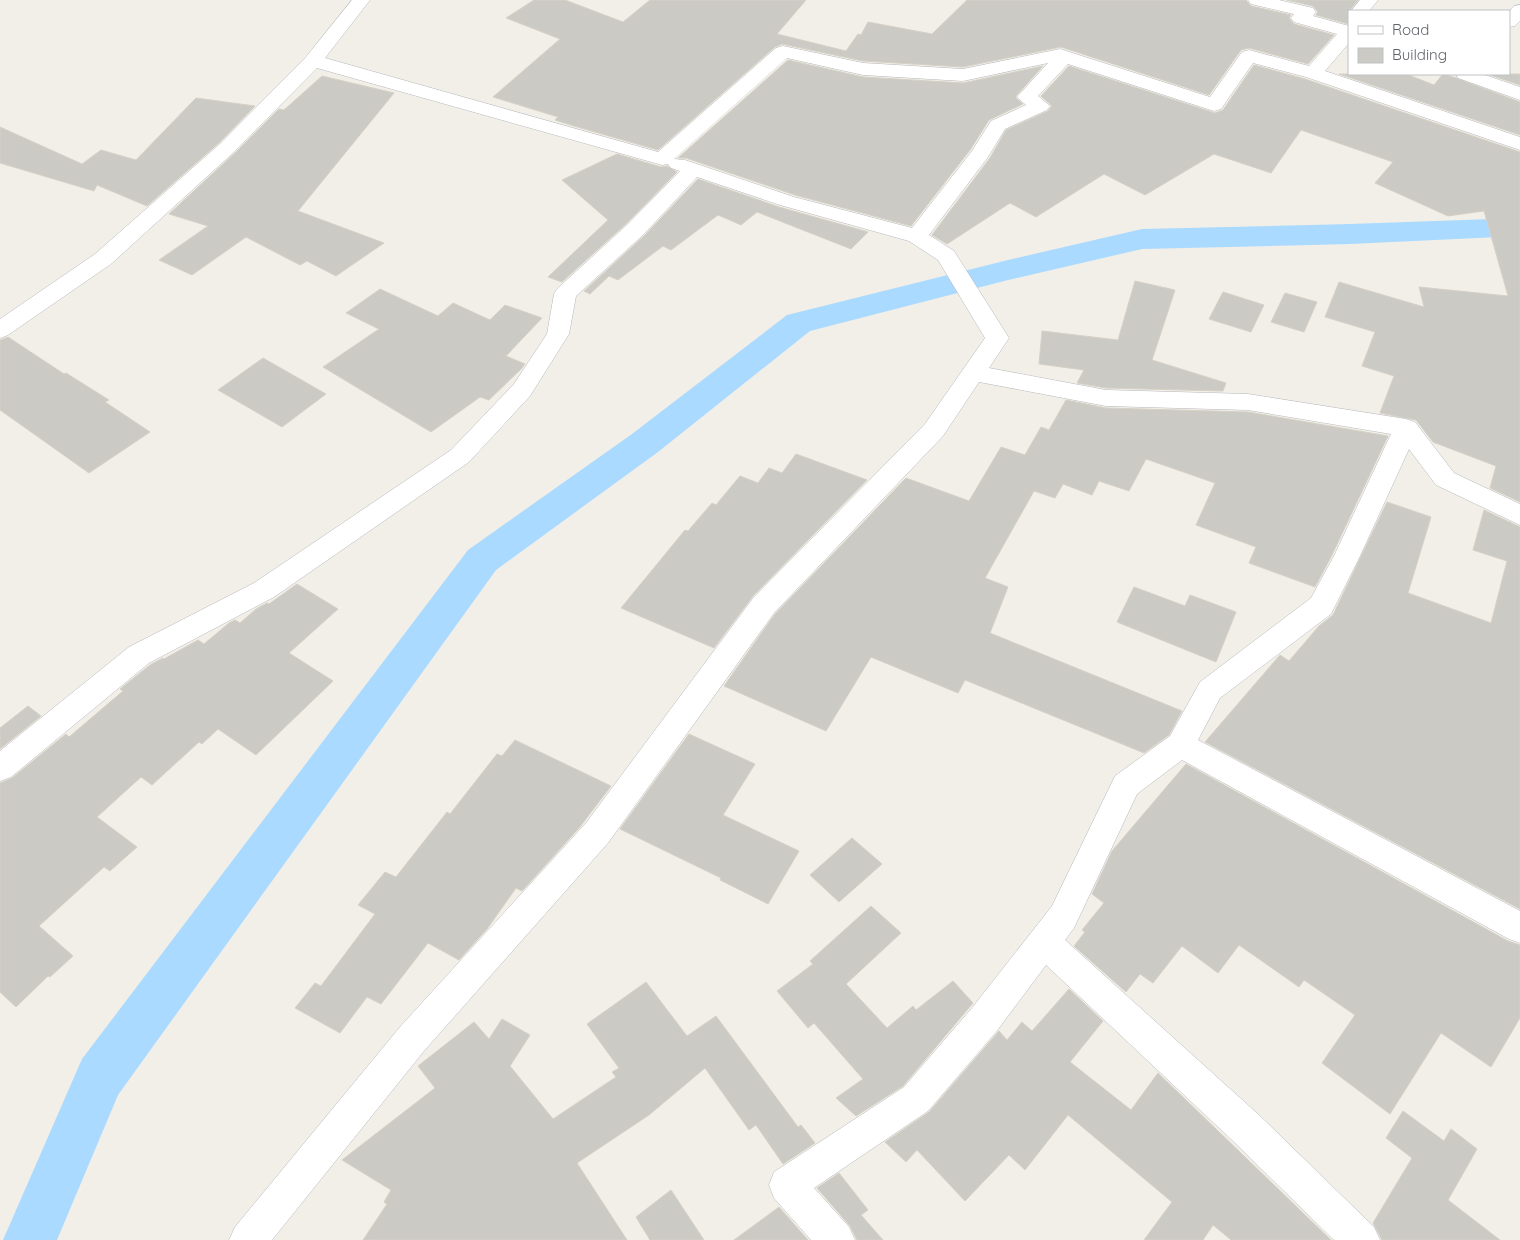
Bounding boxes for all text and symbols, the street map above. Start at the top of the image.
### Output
legend [1348,10,1510,75]
text: Road [1392,20,1429,39]
text: Building [1392,45,1447,64]

